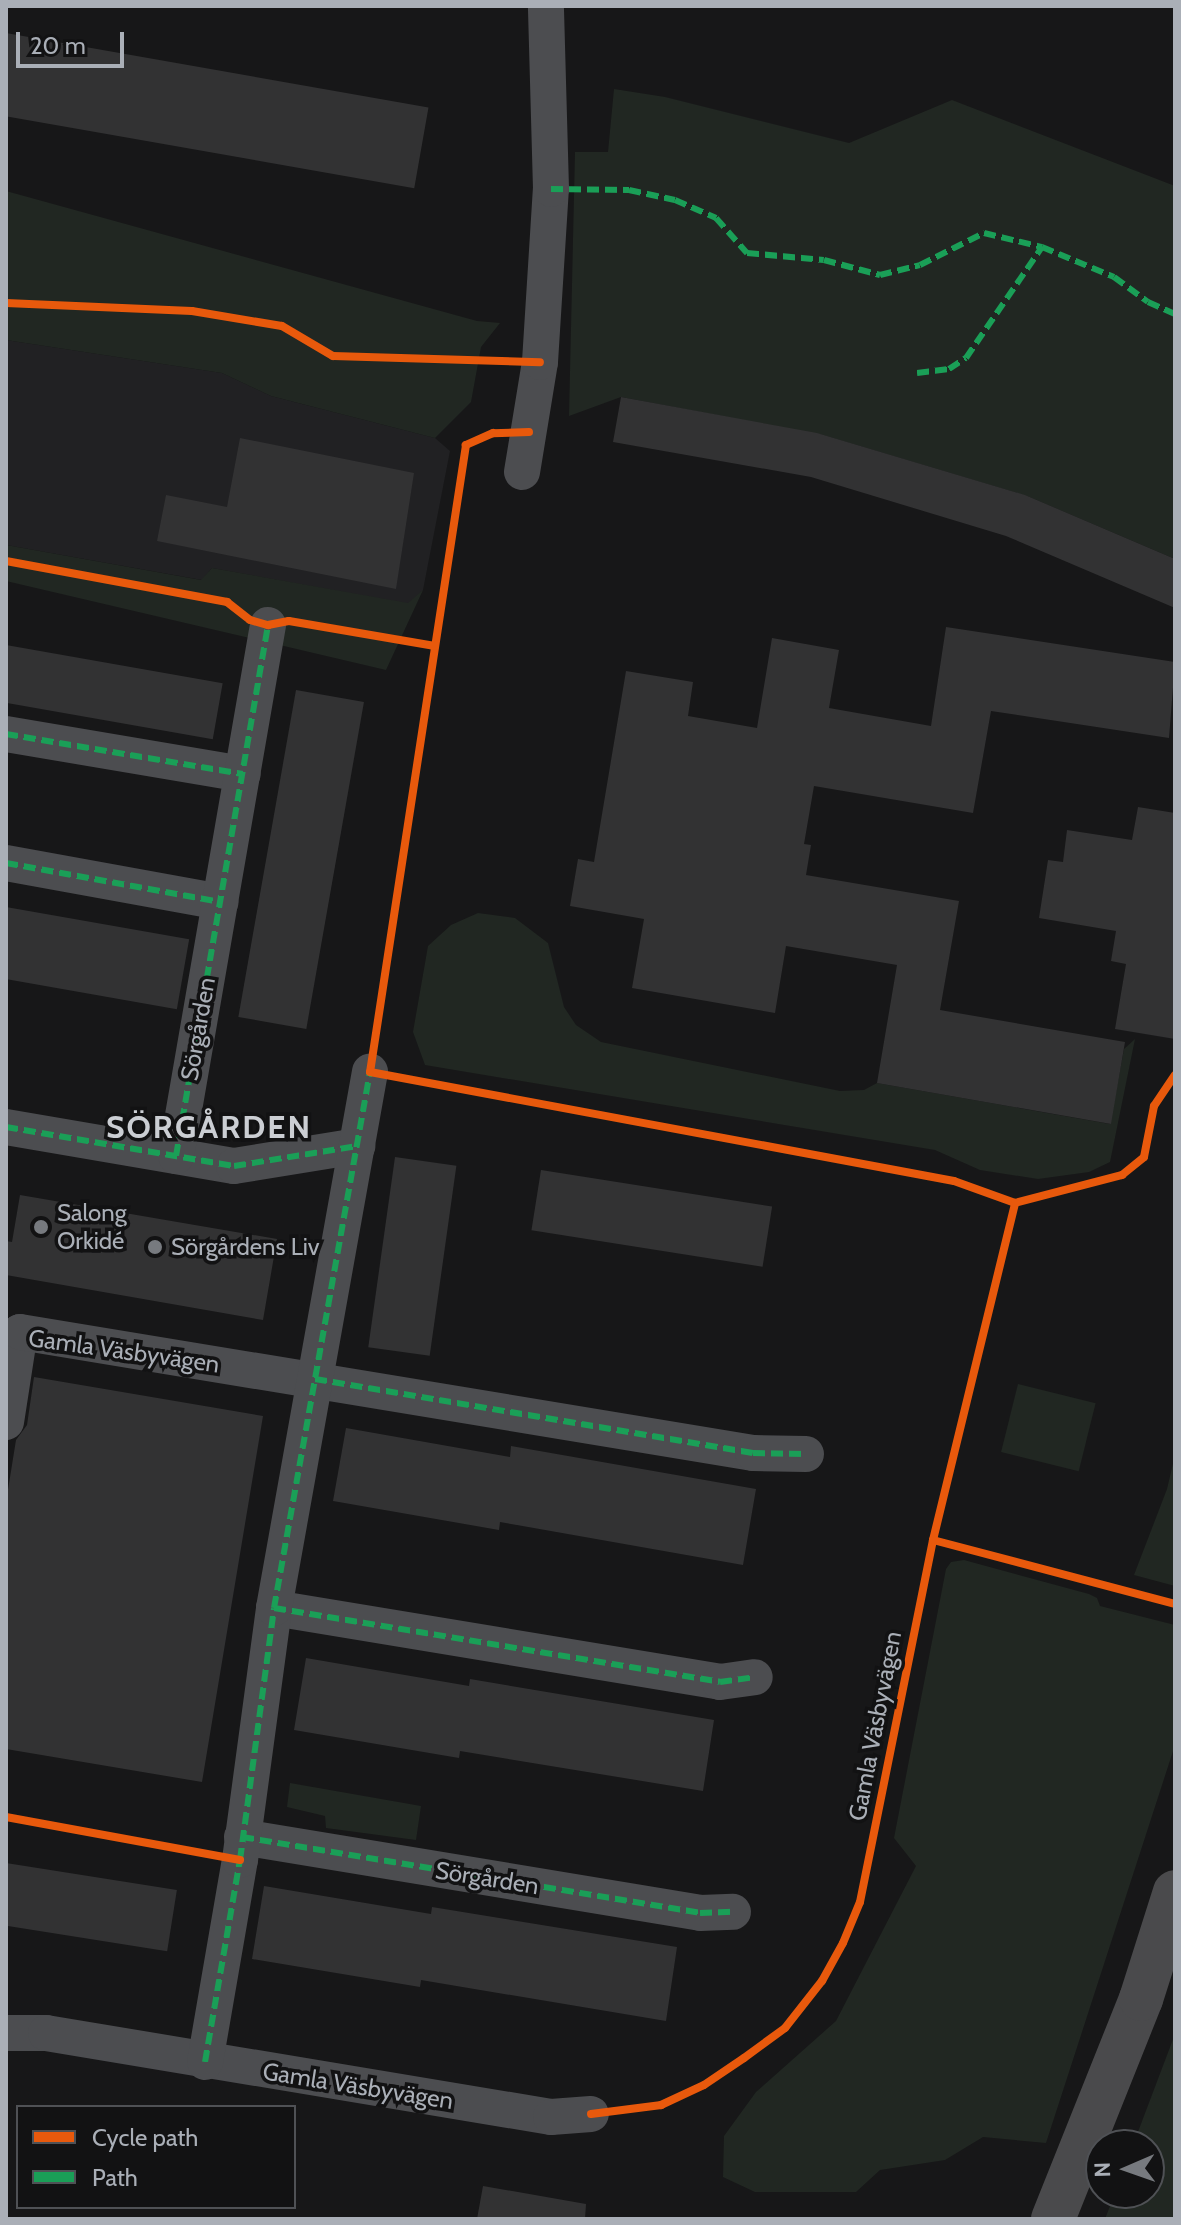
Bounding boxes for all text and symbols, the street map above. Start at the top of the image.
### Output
scale bar [20,16,128,66]
text: 20 m [30,31,86,60]
street label: Sörgården [175,975,221,1083]
district label: SÖRGÅRDEN [106,1108,312,1146]
place label: Salong Orkidé [57,1199,127,1255]
marker: Salong Orkidé [32,1218,50,1236]
place label: Sörgårdens Liv [171,1233,320,1261]
marker: Sörgårdens Liv [146,1238,164,1256]
street label: Gamla Väsbyvägen [27,1323,221,1379]
street label: Gamla Väsbyvägen [843,1629,907,1823]
street label: Sörgården [433,1856,541,1900]
street label: Gamla Väsbyvägen [261,2057,455,2115]
legend [16,2105,296,2209]
text: Cycle path [92,2123,198,2152]
north arrow [1085,2129,1165,2209]
text: N [1089,2162,1116,2178]
text: Path [92,2163,138,2192]

